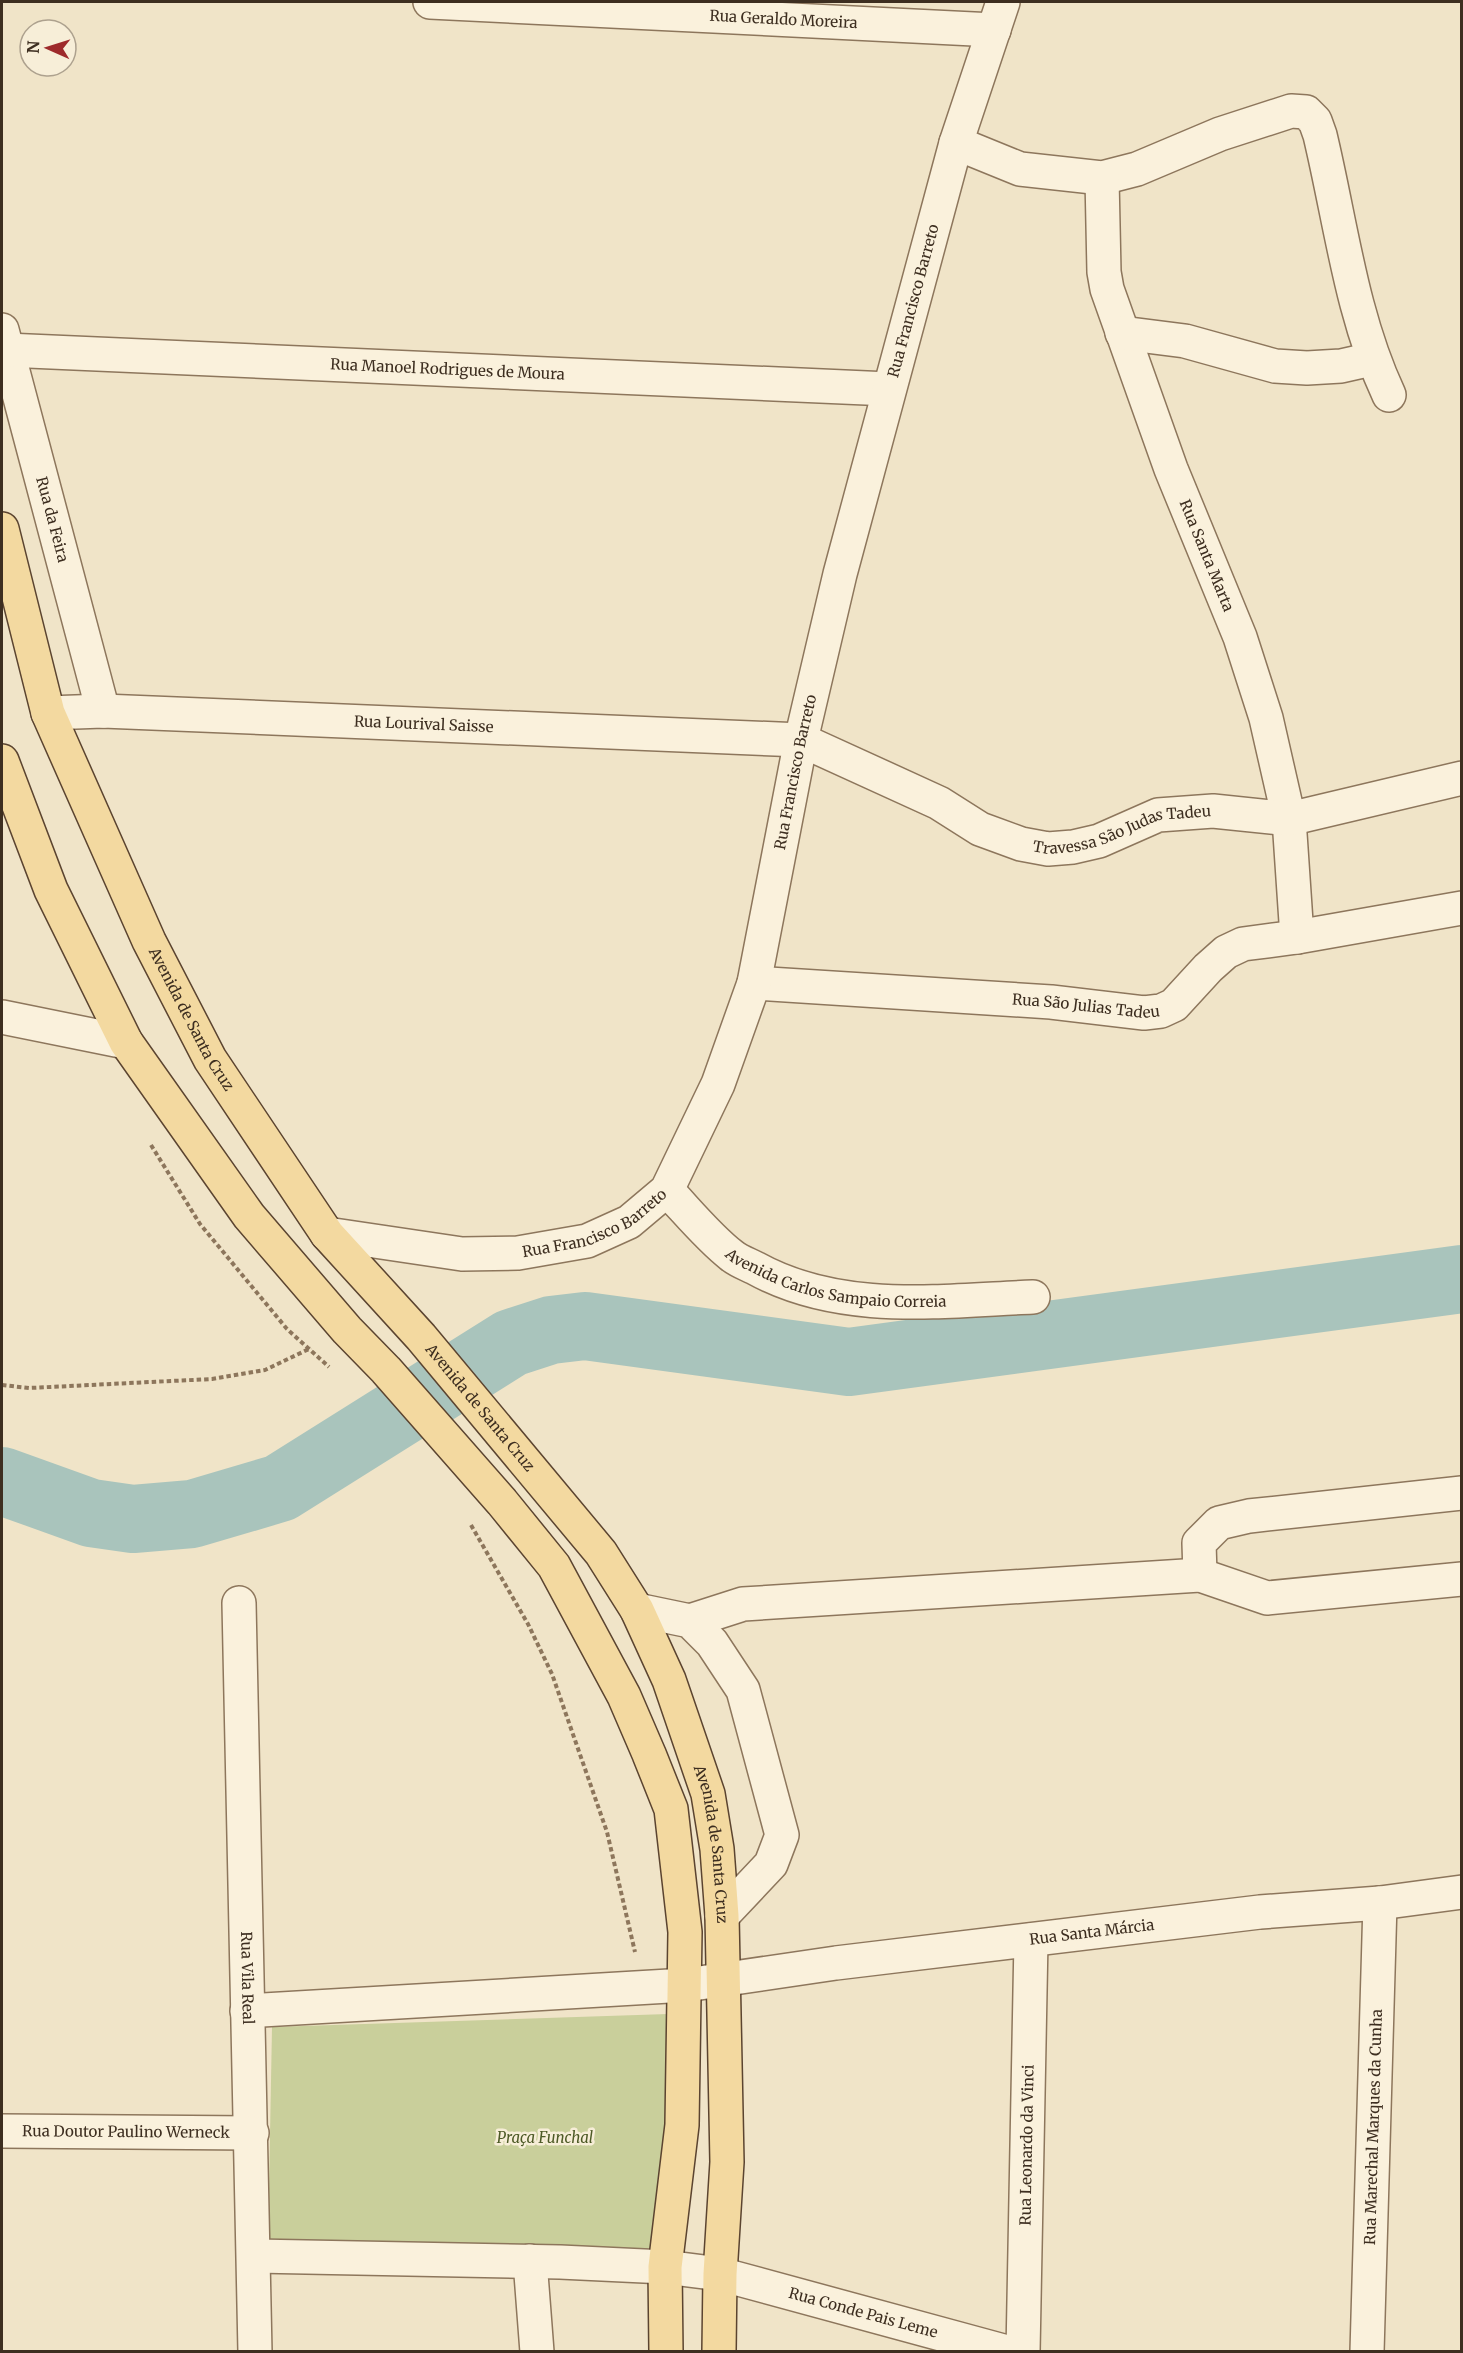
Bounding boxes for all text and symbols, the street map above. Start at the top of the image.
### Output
street label: Rua Geraldo Moreira [709,6,858,32]
north arrow [18,18,78,78]
text: N [23,40,43,54]
street label: Rua Francisco Barreto [883,222,943,380]
street label: Rua Manoel Rodrigues de Moura [330,354,565,384]
street label: Rua da Feira [32,474,73,564]
street label: Rua Santa Marta [1176,497,1239,614]
street label: Rua Francisco Barreto [770,692,820,851]
street label: Rua Lourival Saisse [353,711,494,736]
street label: Travessa São Judas Tadeu [1031,801,1212,858]
street label: Avenida de Santa Cruz [145,943,239,1094]
street label: Rua São Julias Tadeu [1012,990,1161,1022]
street label: Rua Francisco Barreto [521,1184,670,1261]
street label: Avenida Carlos Sampaio Correia [721,1244,947,1311]
street label: Avenida de Santa Cruz [421,1339,539,1475]
street label: Avenida de Santa Cruz [689,1761,732,1924]
street label: Rua Santa Márcia [1028,1915,1155,1949]
street label: Rua Vila Real [237,1931,258,2025]
street label: Rua Marechal Marques da Cunha [1360,2009,1386,2245]
street label: Rua Leonardo da Vinci [1015,2064,1038,2226]
street label: Rua Doutor Paulino Werneck [22,2121,230,2142]
park label: Praça Funchal [497,2128,593,2147]
street label: Rua Conde Pais Leme [787,2283,940,2342]

